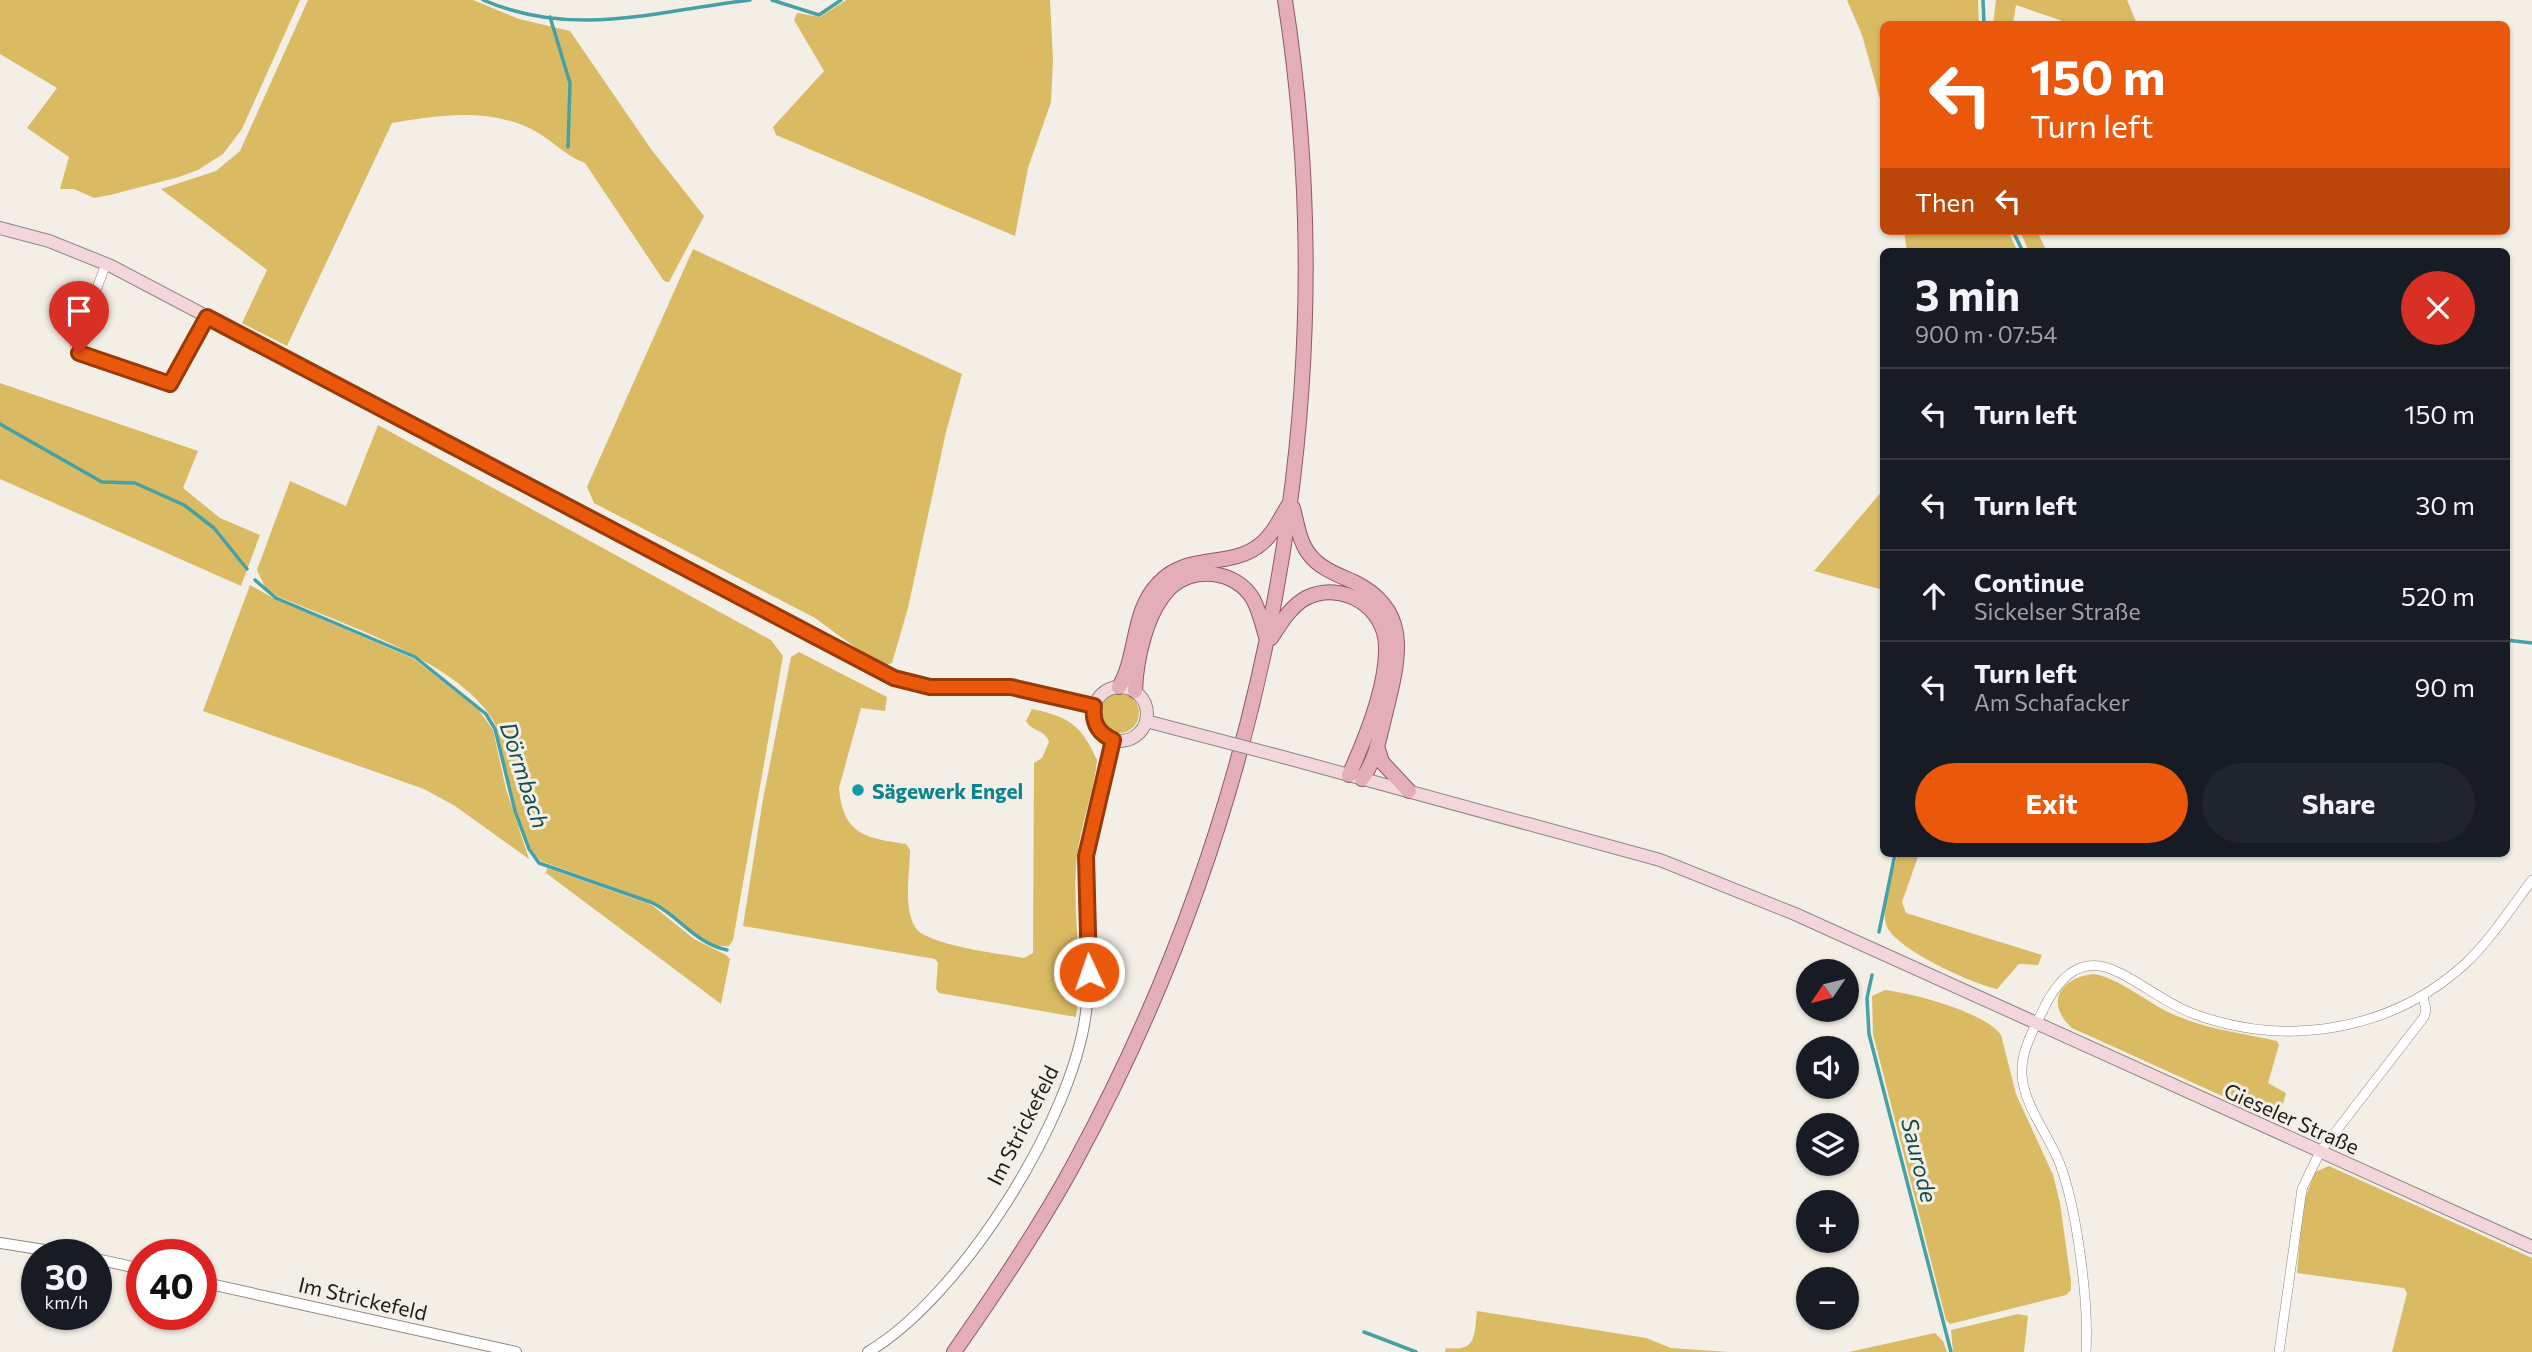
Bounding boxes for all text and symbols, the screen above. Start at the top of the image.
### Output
text: 150 m [2030,45,2165,105]
icon: left [1915,49,2006,140]
text: Turn left [2030,105,2154,145]
icon: left [1989,182,2027,220]
text: Then [1915,186,1975,217]
text: 3 min [1915,268,2020,320]
button: close [2401,271,2475,345]
pin [49,281,109,353]
icon: arrive [60,292,98,330]
text: 900 m · 07:54 [1915,320,2057,348]
icon: left [1915,395,1953,433]
text: Turn left [1974,398,2077,429]
text: 150 m [2404,398,2475,429]
icon: left [1915,486,1953,524]
text: Turn left [1974,489,2077,520]
text: 30 m [2416,489,2475,520]
text: Continue [1974,566,2084,597]
icon: ahead [1915,577,1953,615]
text: 520 m [2401,580,2475,611]
text: Sickelser Straße [1974,597,2141,625]
text: Turn left [1974,657,2077,688]
icon: left [1915,668,1953,706]
text: 90 m [2415,671,2475,702]
text: Am Schafacker [1974,688,2130,716]
water label: Dörmbach [495,718,555,832]
button: Exit [1915,763,2188,843]
button: Share [2202,763,2475,843]
place label: Sägewerk Engel [872,778,1023,803]
marker: Sägewerk Engel [850,782,866,798]
position arrow [1052,935,1126,1009]
north arrow [1796,959,1858,1022]
map controls [1796,959,1859,1330]
button: sound [1796,1036,1859,1099]
street label: Im Strickefeld [981,1061,1063,1189]
street label: Gieseler Straße [2221,1077,2363,1159]
button: layers [1796,1113,1859,1176]
water label: Saurode [1896,1115,1944,1205]
button: + [1796,1190,1859,1253]
speed limit sign: 40 [126,1239,217,1330]
text: 30 [45,1254,88,1297]
button: − [1796,1267,1859,1330]
street label: Im Strickefeld [296,1271,430,1325]
text: km/h [45,1291,88,1313]

